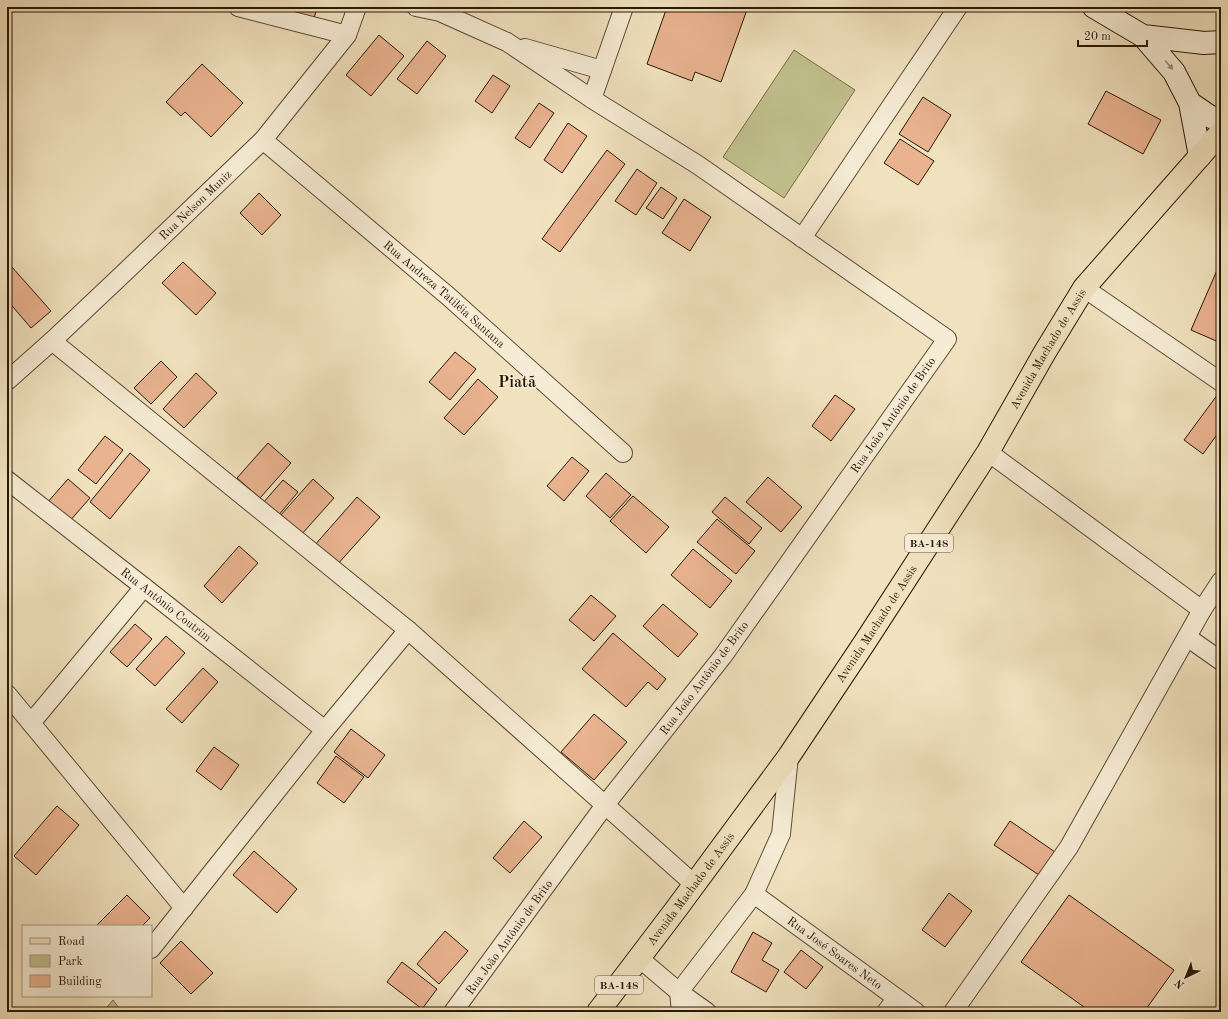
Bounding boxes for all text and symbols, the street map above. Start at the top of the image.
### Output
scale bar [1078,22,1147,48]
text: 20 m [1084,31,1111,43]
one-way arrow [1164,60,1173,71]
street label: Rua Nelson Muniz [158,168,234,243]
street label: Rua Andreza Tatiléia Santana [381,239,507,351]
street label: Avenida Machado de Assis [1009,287,1089,412]
street label: Rua João Antônio de Brito [849,355,938,476]
district label: Piatã [498,375,536,391]
road number: BA-148 [905,534,953,552]
street label: Avenida Machado de Assis [835,563,920,685]
street label: Rua Antônio Coutrim [118,566,213,645]
street label: Rua João Antônio de Brito [658,620,751,738]
street label: Avenida Machado de Assis [646,831,737,948]
street label: Rua João Antônio de Brito [464,878,555,997]
street label: Rua José Soares Neto [785,915,884,992]
legend [22,925,152,997]
text: Road [58,936,85,948]
text: Park [58,956,83,968]
north arrow [1166,957,1206,997]
text: Building [58,976,102,988]
road number: BA-148 [595,976,643,994]
text: N [1173,976,1187,990]

